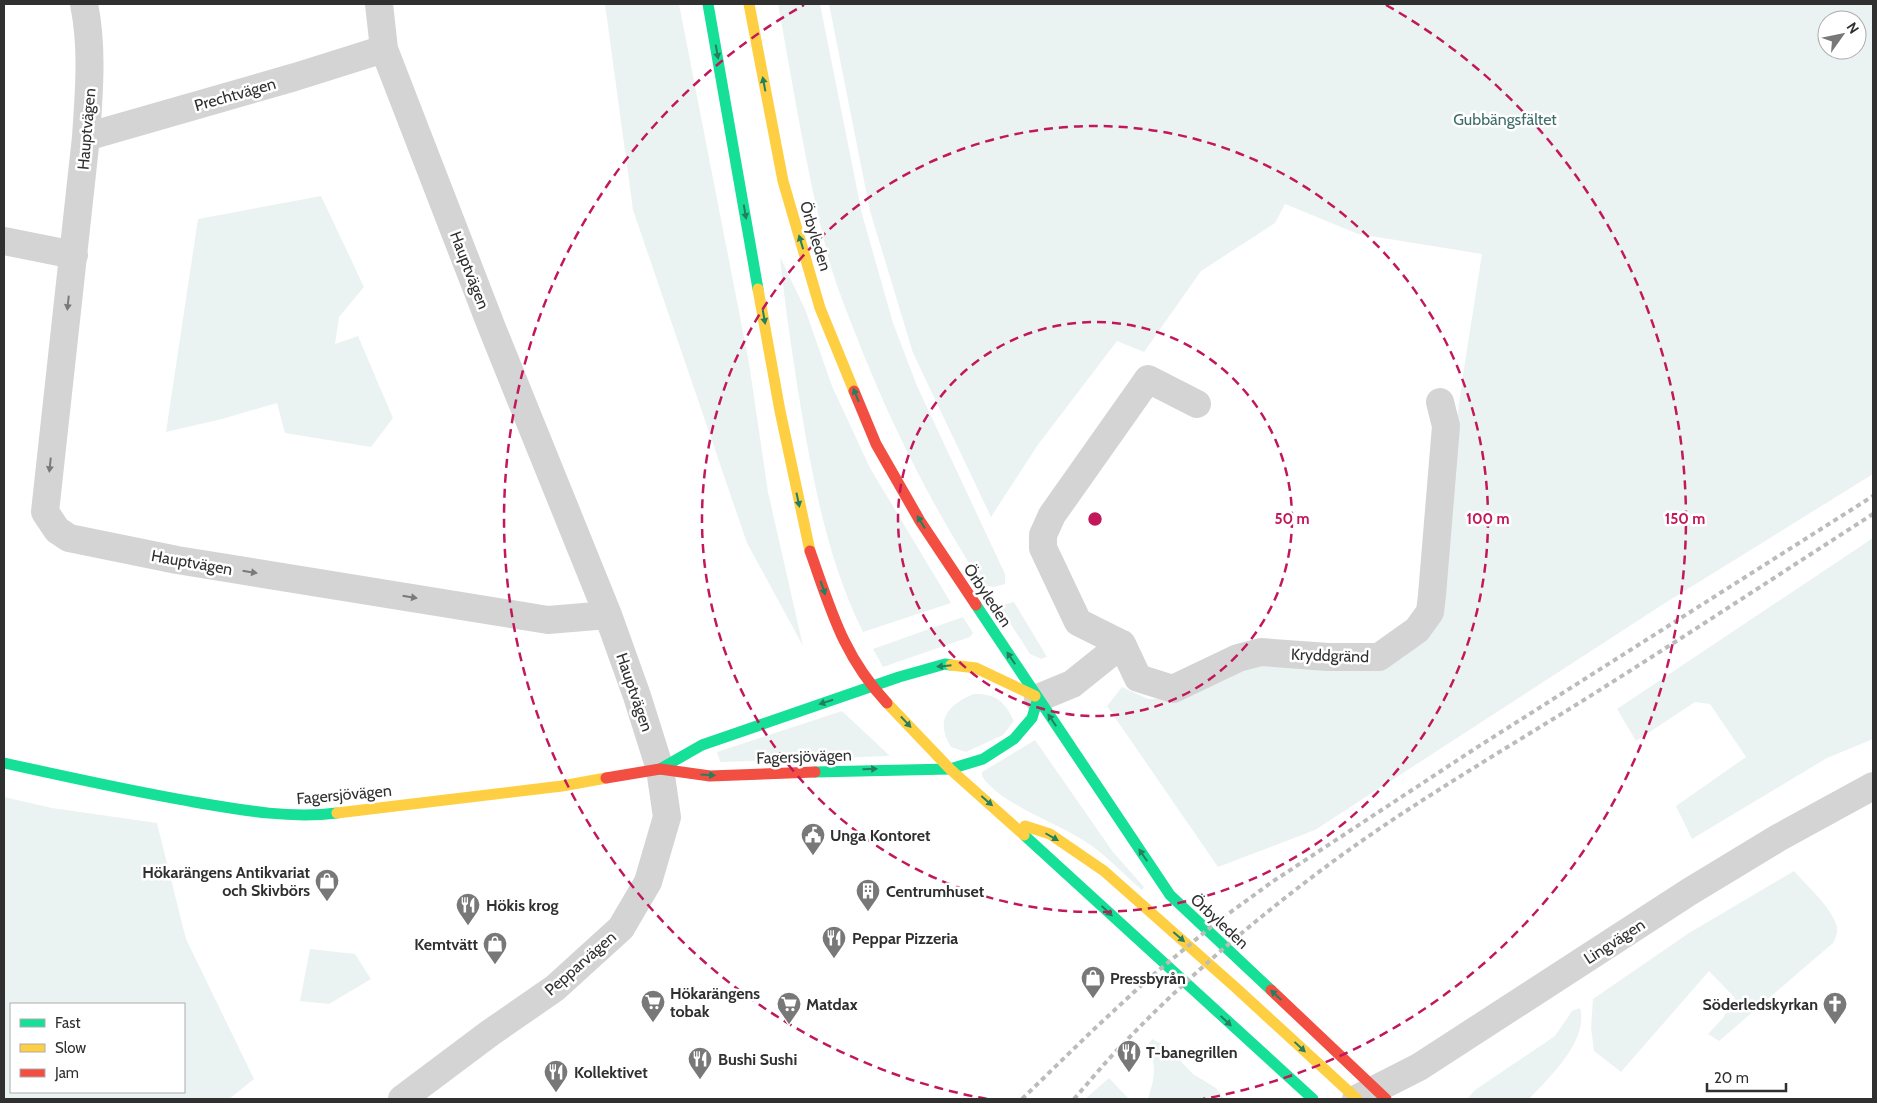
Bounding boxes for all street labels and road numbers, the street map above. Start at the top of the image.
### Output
street label: Prechtvägen [192,74,278,115]
street label: Hauptvägen [73,87,100,171]
street label: Örbyleden [796,199,835,273]
street label: Hauptvägen [446,229,493,312]
street label: Hauptvägen [150,546,234,579]
street label: Örbyleden [960,560,1016,630]
street label: Kryddgränd [1291,645,1369,666]
street label: Hauptvägen [612,650,657,734]
street label: Fagersjövägen [756,745,852,768]
street label: Fagersjövägen [296,781,393,808]
street label: Örbyleden [1187,890,1252,953]
street label: Lingvägen [1580,915,1648,968]
street label: Pepparvägen [541,927,620,1000]

